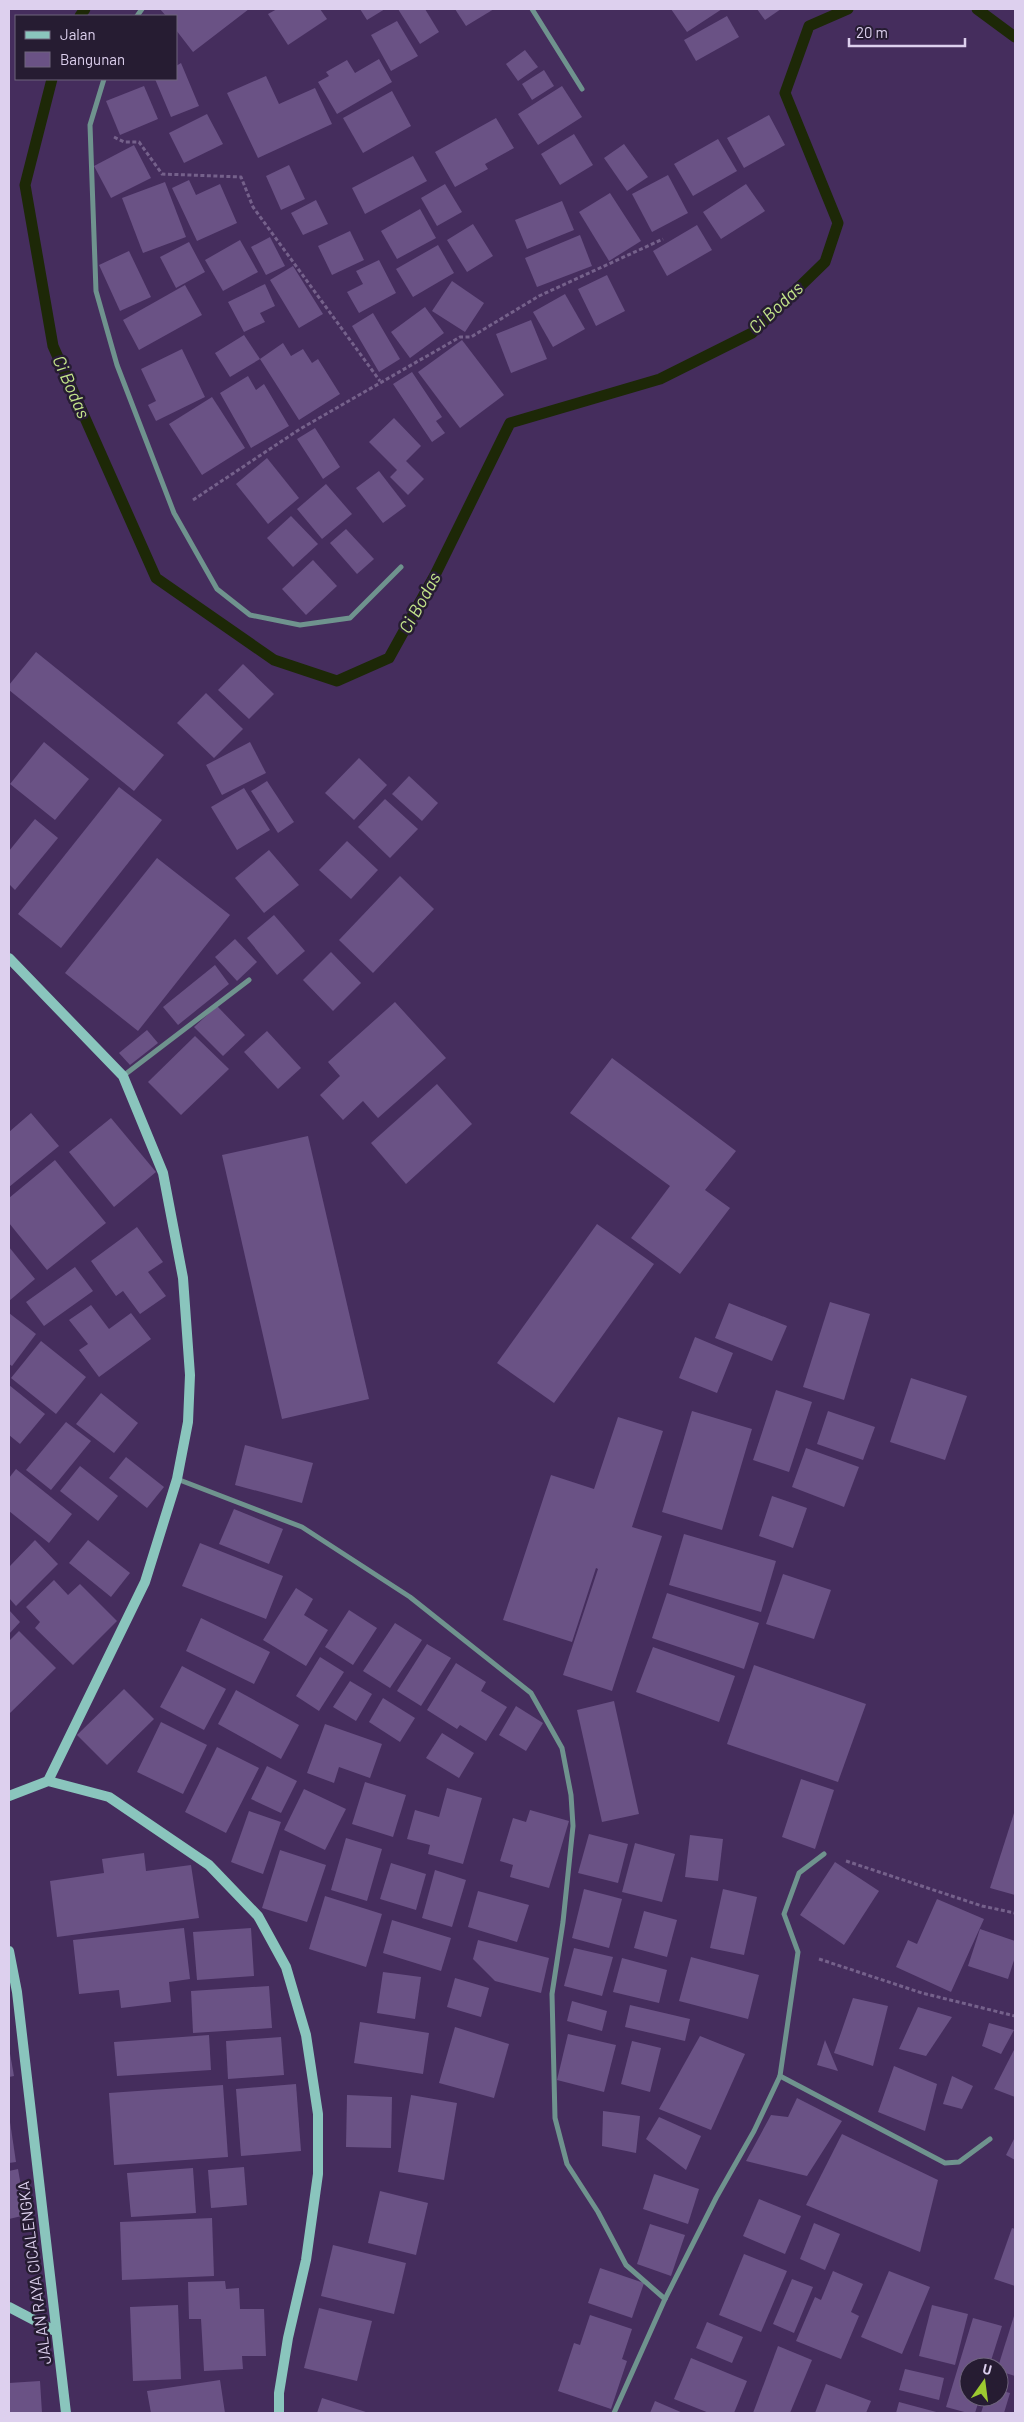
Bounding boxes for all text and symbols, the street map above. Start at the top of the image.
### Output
legend [15,15,178,80]
scale bar [849,15,965,47]
text: 20 m [856,23,888,41]
text: Jalan [60,25,96,43]
text: Bangunan [60,50,125,68]
water label: Ci Bodas [744,277,807,338]
water label: Ci Bodas [48,352,95,421]
water label: Ci Bodas [393,568,445,637]
street label: JALAN RAYA CICALENGKA [13,2180,54,2366]
north arrow [959,2357,1009,2407]
text: U [981,2360,994,2378]

